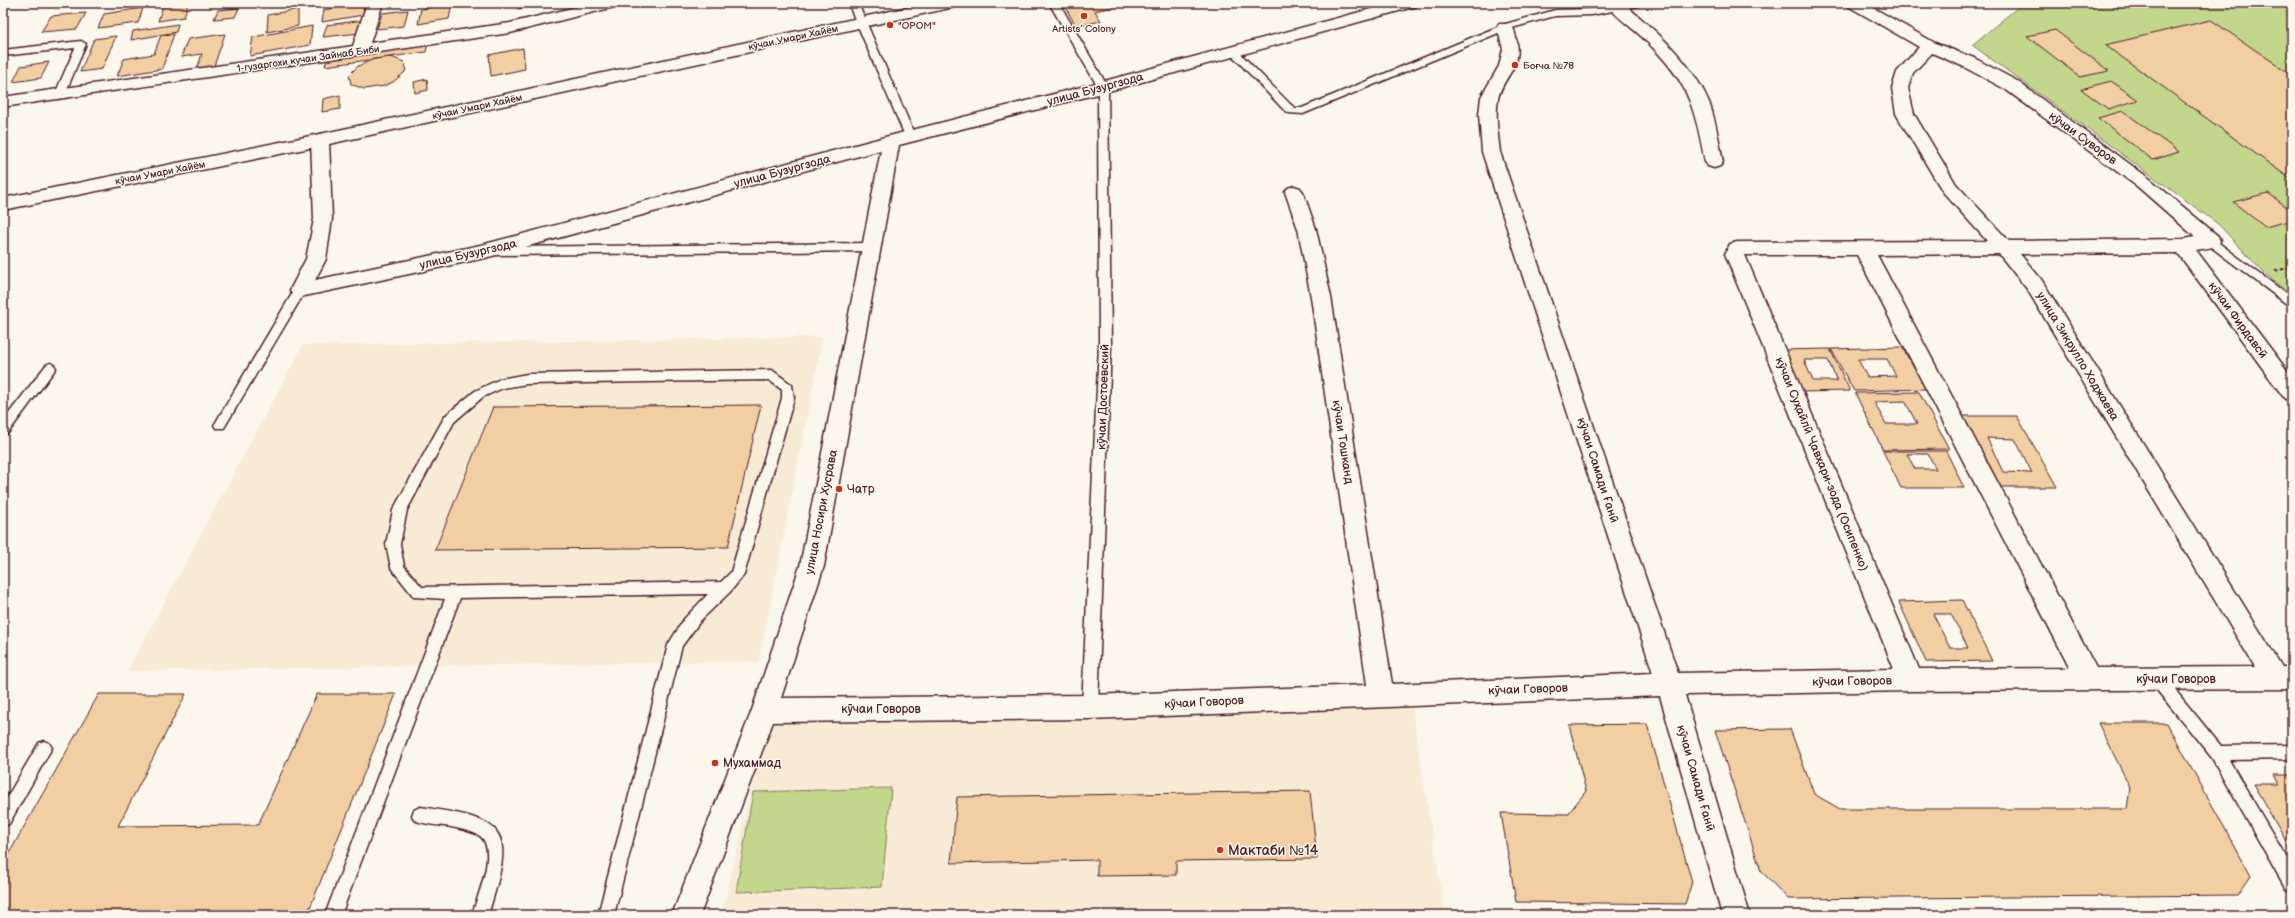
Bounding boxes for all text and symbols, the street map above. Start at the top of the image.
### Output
marker: Artists’ Colony [1079,11,1089,21]
marker: "OPOM" [885,20,895,30]
place label: "OPOM" [898,20,936,32]
street label: кӯчаи Умари Хайём [747,23,839,53]
place label: Artists’ Colony [1052,23,1116,35]
street label: 1-гузаргохи кучаи Зайнаб Биби [236,43,380,75]
marker: Боғча №78 [1510,60,1520,70]
place label: Боғча №78 [1523,60,1574,72]
street label: улица Бузургзода [1045,69,1145,110]
street label: кӯчаи Умари Хайём [431,92,523,122]
street label: кӯчаи Суворов [2046,109,2120,169]
street label: улица Бузургзода [732,151,832,192]
street label: кӯчаи Умари Хайём [114,158,206,188]
street label: улица Бузургзода [418,236,518,273]
street label: кӯчаи Фирдавсӣ [2205,279,2270,362]
street label: улица Зикрулло Ходжаева [2033,289,2122,423]
street label: кӯчаи Достоевский [1094,344,1113,450]
street label: кӯчаи Суҳайлӣ Ҷавҳари-зода (Осипенко) [1772,355,1871,573]
street label: кӯчаи Тошканд [1328,399,1357,486]
street label: кӯчаи Самади Ғанӣ [1573,416,1622,525]
street label: улица Носири Хусрава [802,448,841,576]
place label: Чатр [847,482,875,497]
marker: Чатр [834,484,844,494]
street label: кӯчаи Говоров [2136,672,2217,687]
street label: кӯчаи Говоров [1812,673,1893,690]
street label: кӯчаи Говоров [1488,681,1569,698]
street label: кӯчаи Говоров [1164,693,1245,712]
street label: кӯчаи Говоров [841,702,922,717]
street label: кӯчаи Самади Ғанӣ [1673,723,1718,833]
place label: Мухаммад [723,756,782,771]
marker: Мухаммад [710,758,720,768]
place label: Мактаби №14 [1228,842,1319,859]
marker: Мактаби №14 [1215,845,1225,855]

